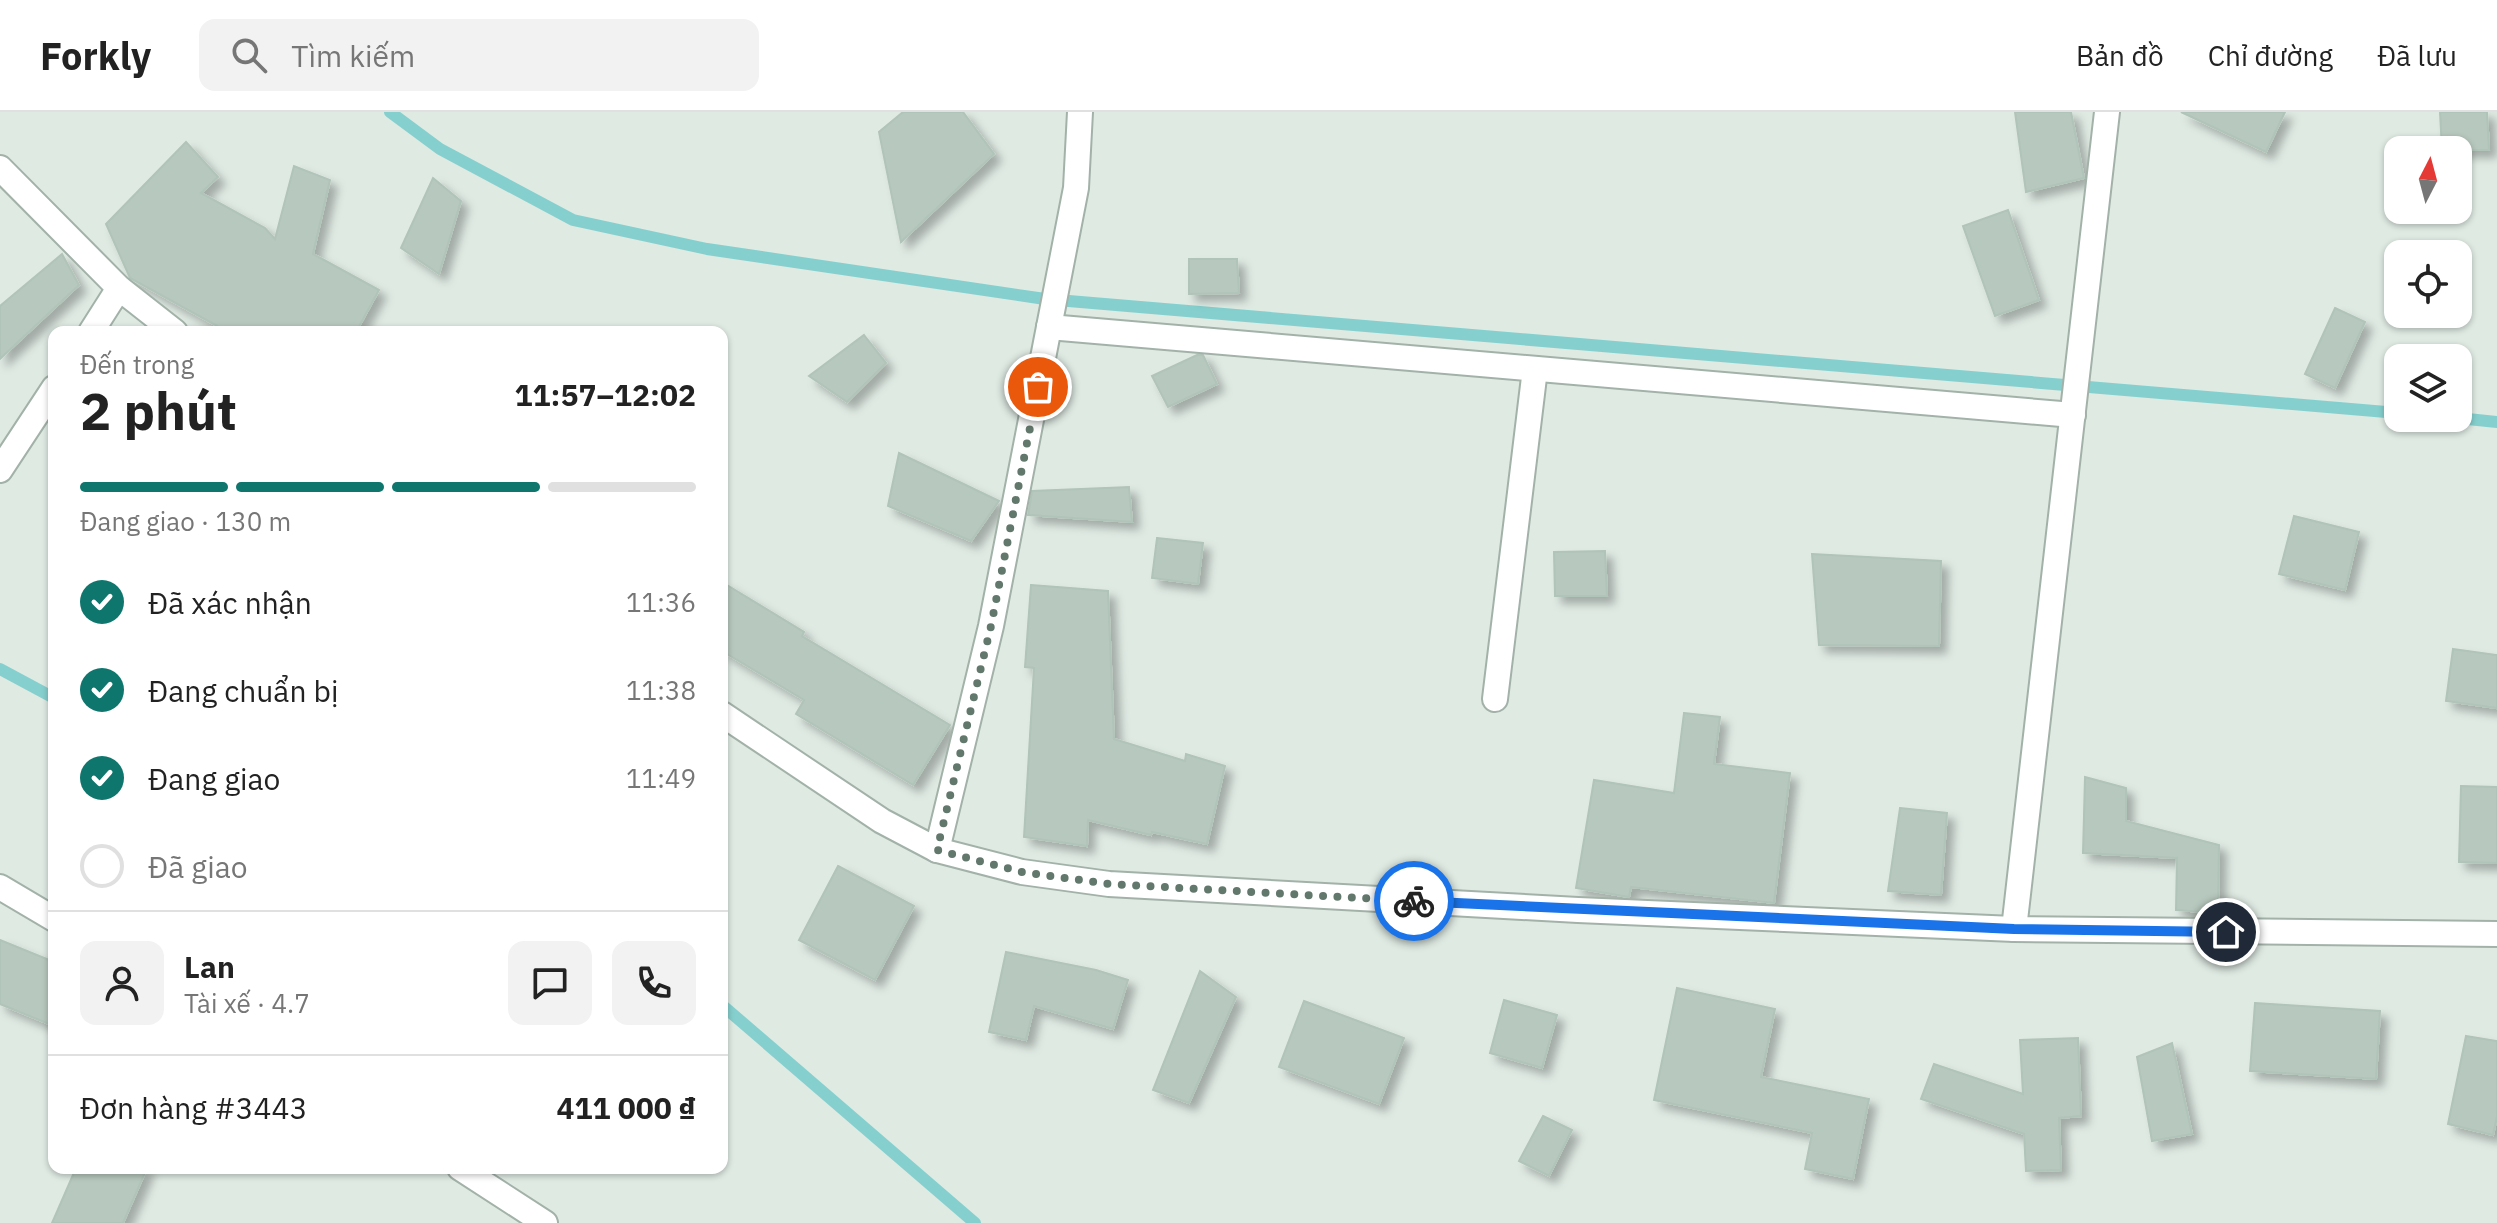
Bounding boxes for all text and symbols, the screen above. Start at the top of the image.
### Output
search box [199,19,759,91]
text: Forkly [40,31,151,80]
icon: search [227,33,271,77]
text: Tìm kiếm [291,36,415,75]
text: Bản đồ [2076,37,2164,74]
text: Chỉ đường [2208,37,2333,74]
text: Đã lưu [2377,37,2457,74]
north arrow [2384,136,2472,224]
map controls [2384,136,2472,432]
button: locate [2384,240,2472,328]
button: layers [2384,344,2472,432]
text: Đến trong [80,347,194,381]
pin [1004,353,1072,421]
icon: bag [1016,365,1060,409]
text: 11:57–12:02 [515,375,696,414]
text: 2 phút [80,377,237,444]
text: Đang giao · 130 m [80,504,291,538]
icon: check [80,580,124,624]
text: Đã xác nhận [148,583,312,622]
text: 11:36 [626,585,696,619]
icon: check [80,668,124,712]
text: Đang chuẩn bị [148,671,338,710]
text: 11:38 [626,673,696,707]
icon: check [80,756,124,800]
text: Đang giao [148,759,280,798]
text: 11:49 [626,761,696,795]
text: Đã giao [148,847,247,886]
courier [1374,861,1454,941]
icon: bike [1392,879,1436,923]
pin [2192,898,2260,966]
icon: home [2204,910,2248,954]
button: person [80,941,164,1025]
button: chat [508,941,592,1025]
button: phone [612,941,696,1025]
text: Lan [184,947,235,986]
text: Tài xế · 4.7 [184,986,310,1020]
text: Đơn hàng #3443 [80,1088,308,1127]
text: 411 000 ₫ [557,1088,696,1127]

